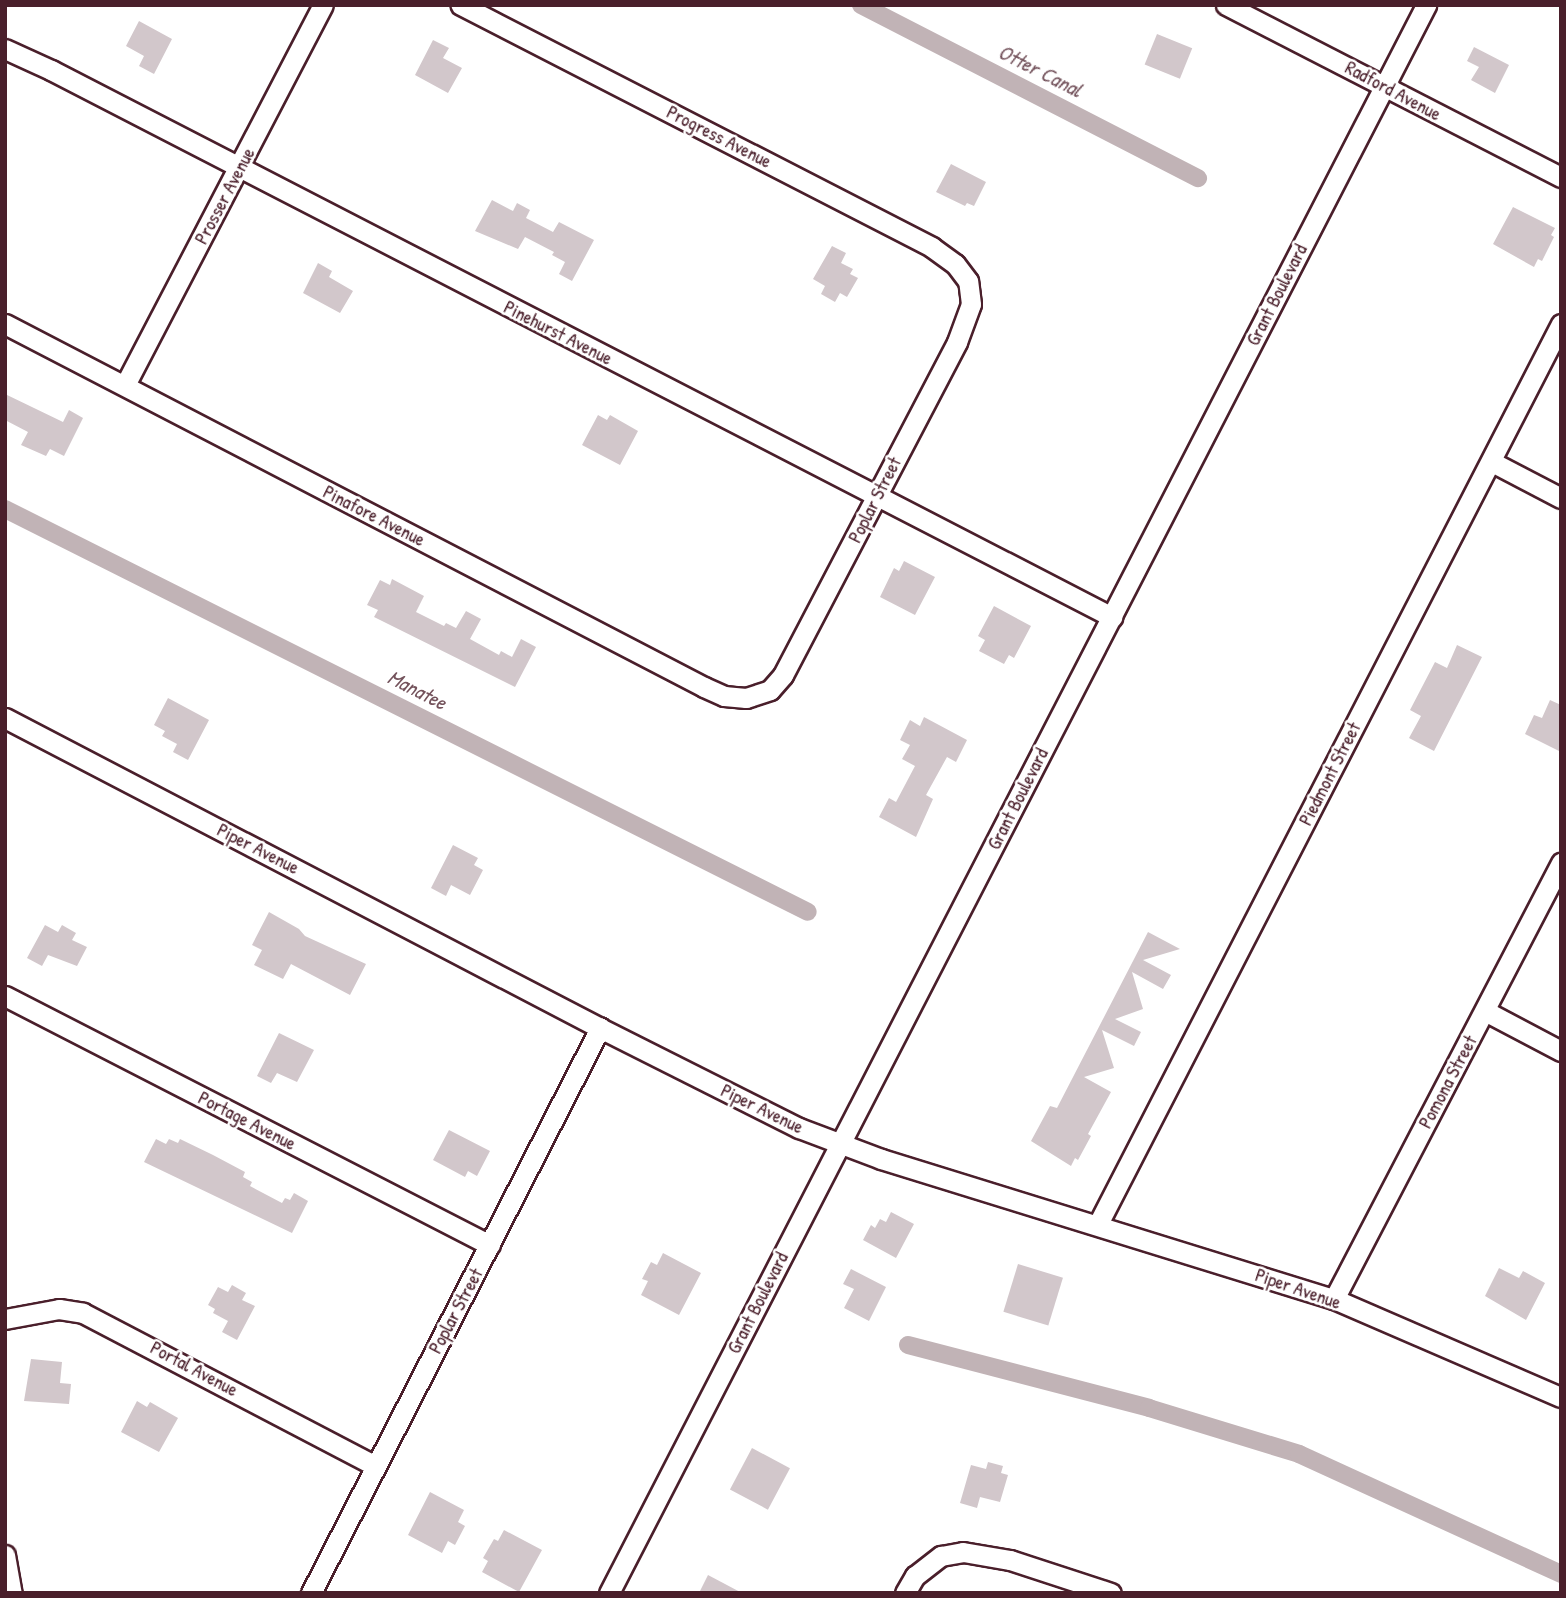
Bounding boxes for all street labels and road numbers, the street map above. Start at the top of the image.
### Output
street label: Radford Avenue [1341,56,1445,126]
street label: Progress Avenue [663,101,775,173]
street label: Prosser Avenue [190,144,260,248]
street label: Grant Boulevard [1242,241,1312,349]
street label: Pinehurst Avenue [500,296,616,370]
street label: Poplar Street [844,453,906,547]
street label: Pinafore Avenue [319,481,429,551]
street label: Piedmont Street [1294,719,1366,829]
street label: Grant Boulevard [983,745,1053,853]
street label: Piper Avenue [213,819,303,879]
street label: Pomona Street [1414,1032,1482,1132]
street label: Piper Avenue [717,1079,807,1139]
street label: Portage Avenue [194,1087,300,1155]
street label: Grant Boulevard [723,1249,793,1357]
street label: Poplar Street [424,1264,488,1358]
street label: Piper Avenue [1252,1264,1344,1314]
street label: Portal Avenue [146,1336,242,1402]

